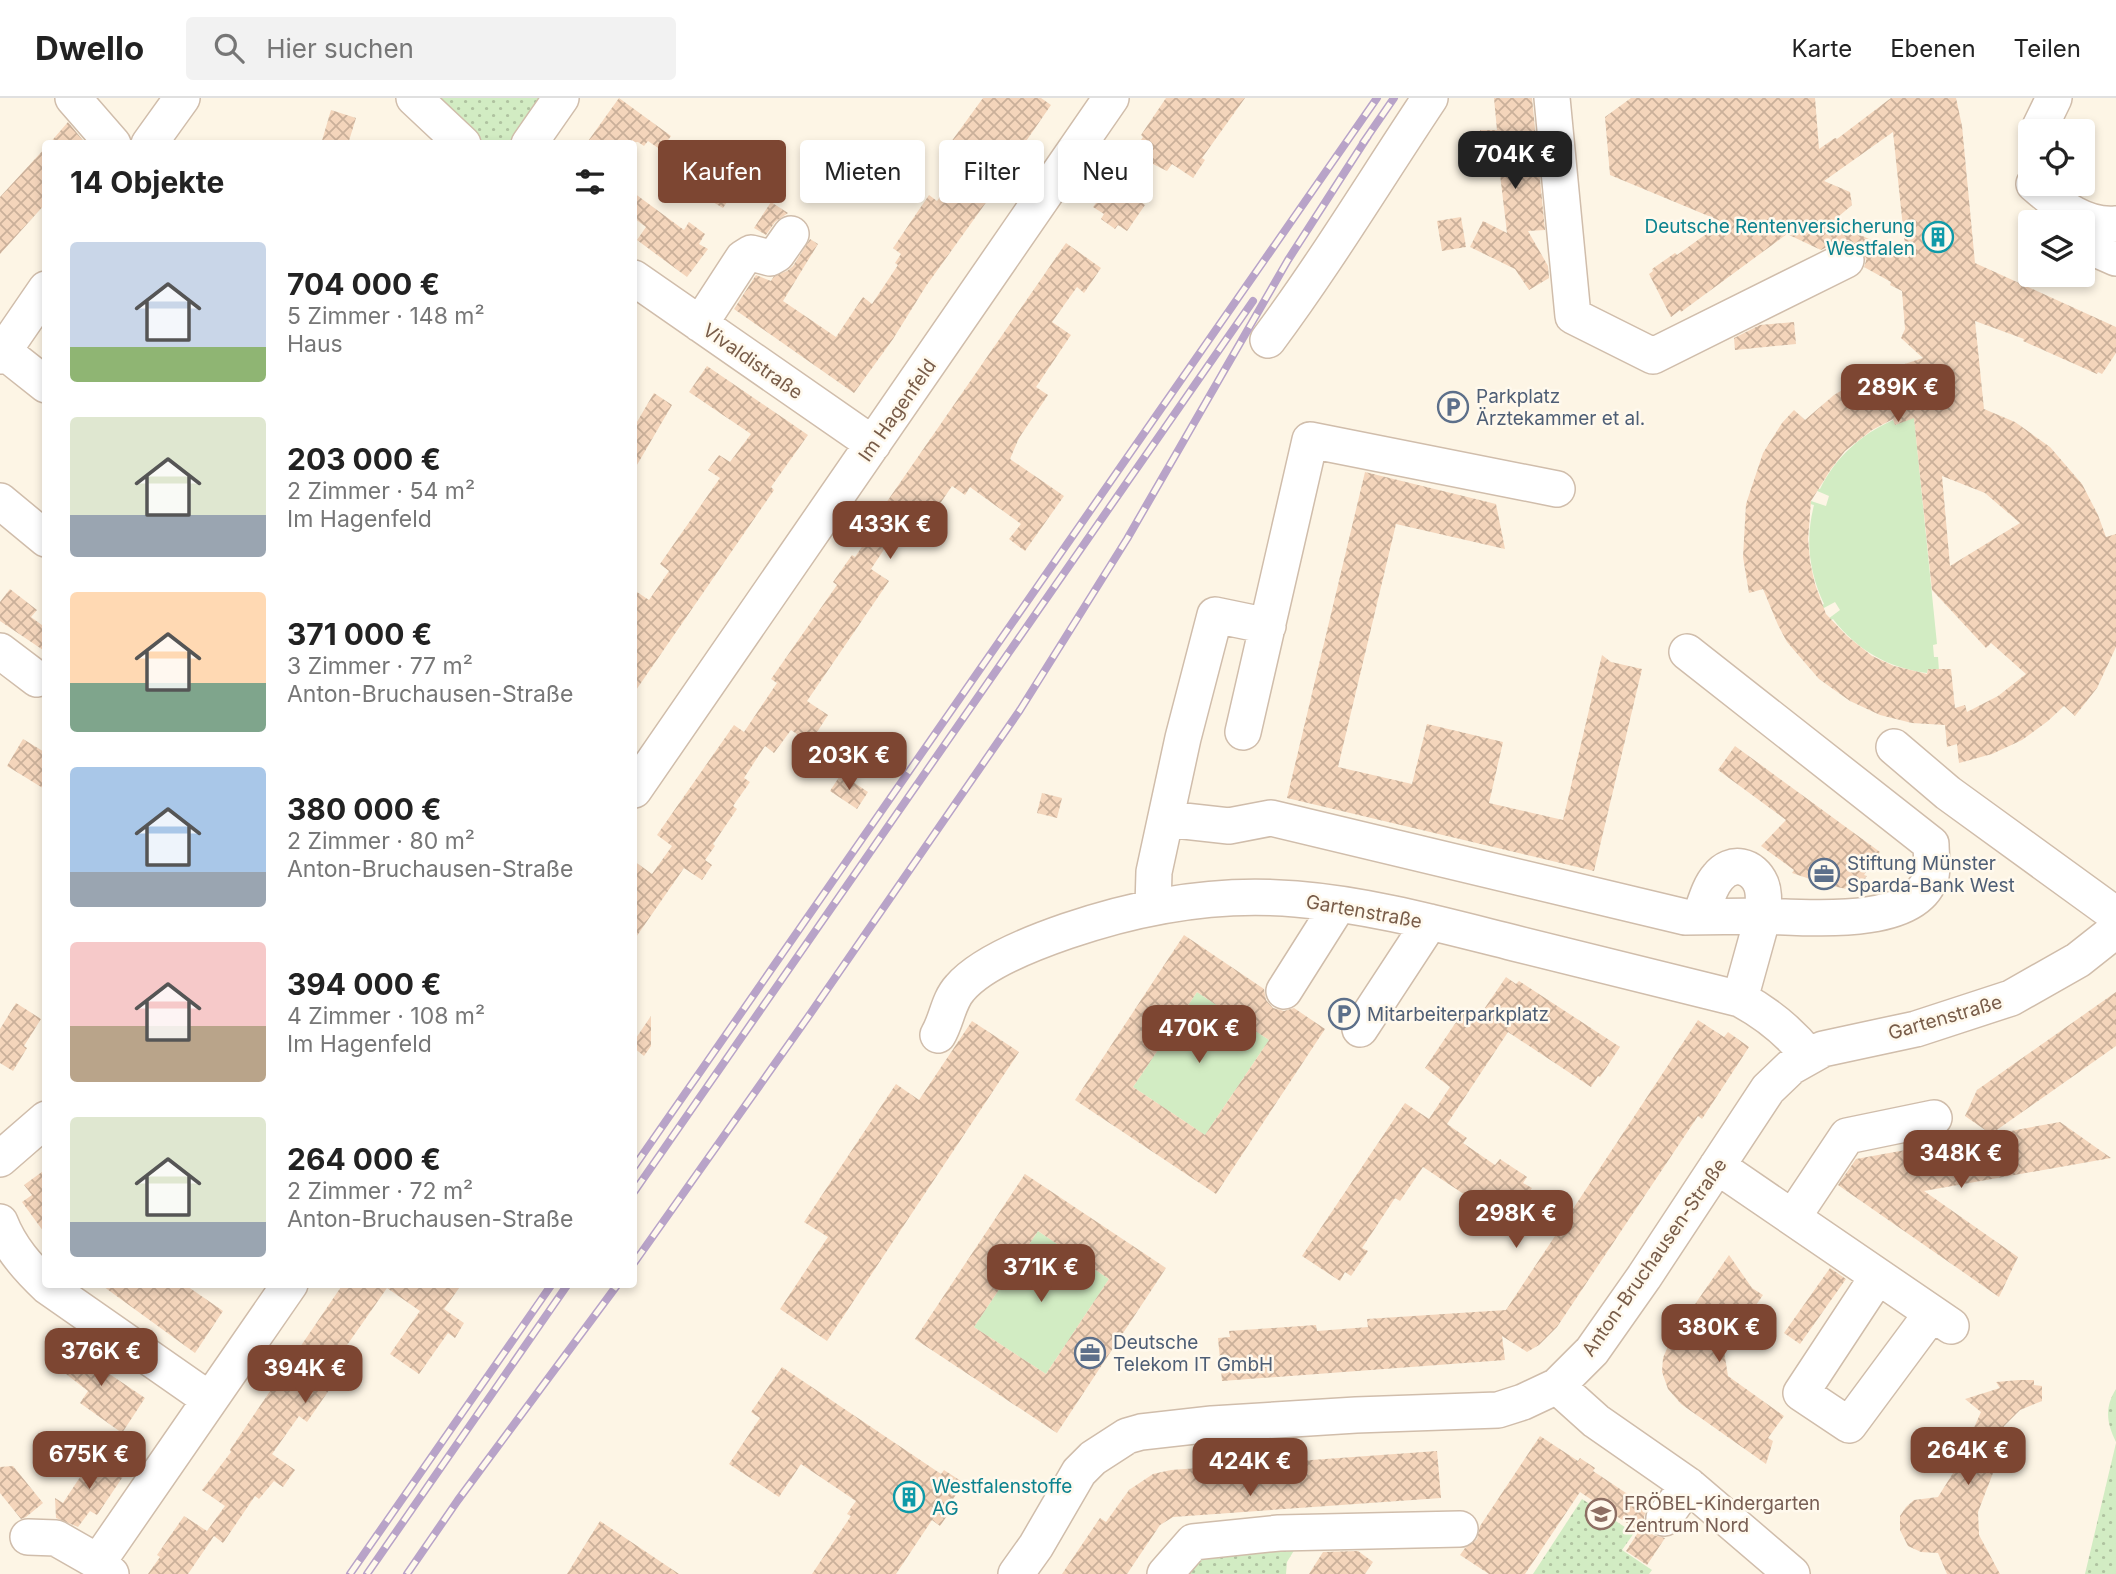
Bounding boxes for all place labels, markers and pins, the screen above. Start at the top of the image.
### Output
pin: 704K € [1458,132,1572,191]
place label: Deutsche Rentenversicherung Westfalen [1645,215,1915,260]
building icon: Deutsche Rentenversicherung Westfalen [1921,220,1955,254]
pin: 289K € [1841,364,1955,424]
place label: Parkplatz Ärztekammer et al. [1476,385,1645,430]
parking icon: Parkplatz Ärztekammer et al. [1436,390,1470,424]
pin: 433K € [833,502,947,561]
pin: 203K € [792,732,906,792]
place label: Stiftung Münster Sparda-Bank West [1847,852,2015,897]
office icon: Stiftung Münster Sparda-Bank West [1807,857,1841,891]
parking icon: Mitarbeiterparkplatz [1327,997,1361,1031]
place label: Mitarbeiterparkplatz [1367,1003,1549,1026]
pin: 470K € [1142,1006,1256,1065]
pin: 348K € [1904,1130,2018,1190]
pin: 298K € [1459,1190,1573,1250]
pin: 371K € [984,1244,1098,1304]
pin: 380K € [1662,1304,1776,1364]
pin: 376K € [44,1328,158,1388]
place label: Deutsche Telekom IT GmbH [1113,1331,1273,1376]
office icon: Deutsche Telekom IT GmbH [1073,1336,1107,1370]
pin: 394K € [248,1346,362,1405]
pin: 264K € [1911,1428,2025,1487]
pin: 675K € [32,1432,146,1491]
pin: 424K € [1193,1438,1307,1498]
place label: Westfalenstoffe AG [932,1475,1072,1520]
building icon: Westfalenstoffe AG [892,1480,926,1514]
place label: FRÖBEL-Kindergarten Zentrum Nord [1624,1492,1820,1537]
school or university icon: FRÖBEL-Kindergarten Zentrum Nord [1584,1497,1618,1531]

